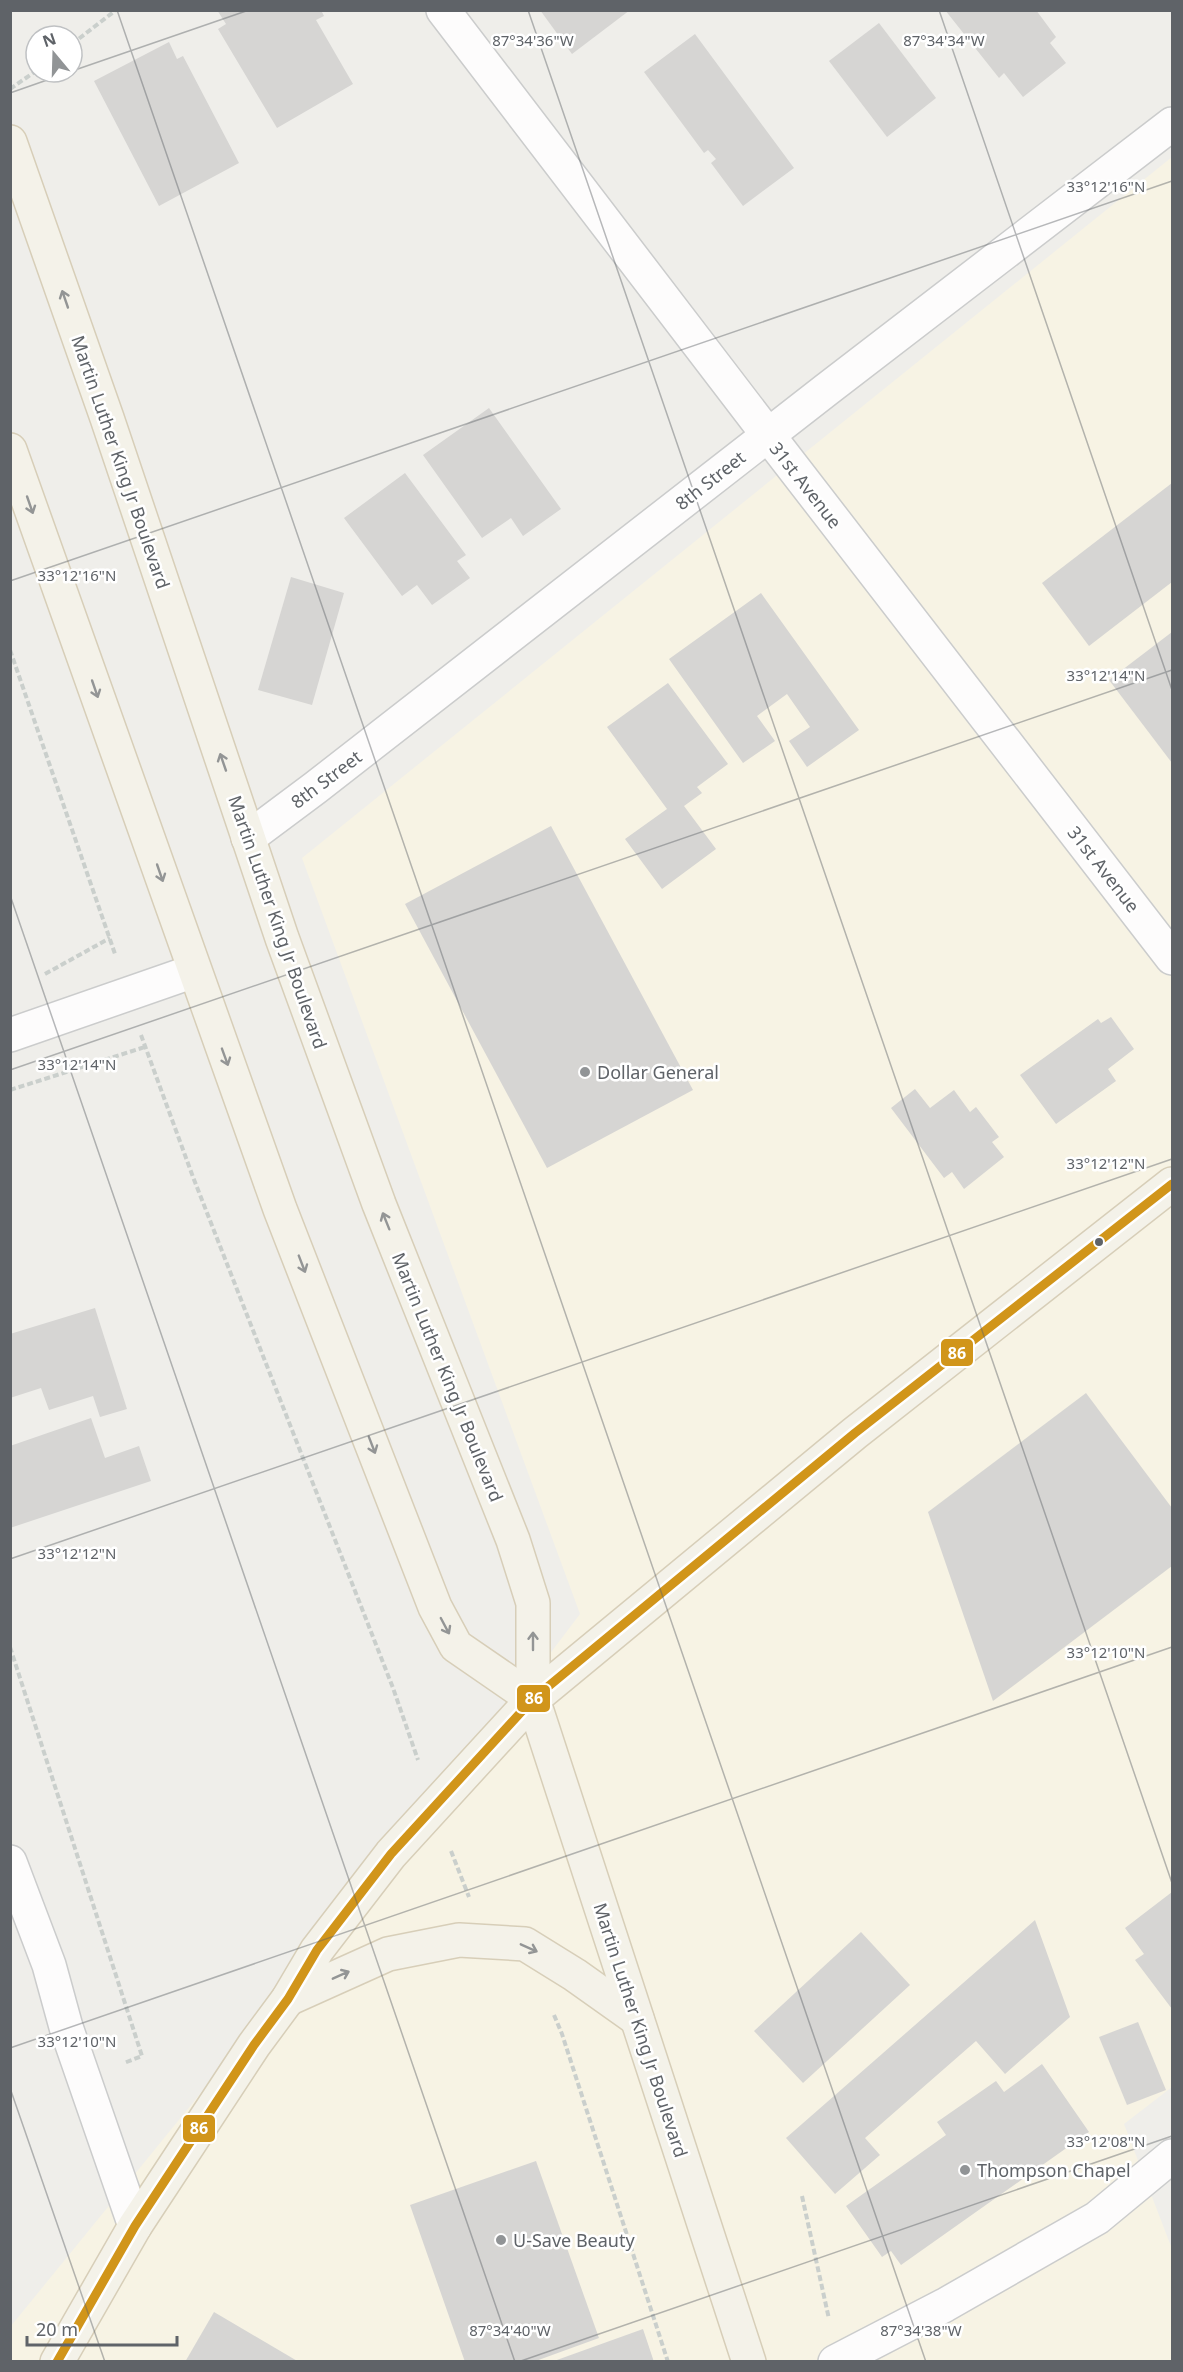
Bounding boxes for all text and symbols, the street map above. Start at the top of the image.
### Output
north arrow [24,24,84,84]
text: N [39,27,59,52]
text: 87°34'36"W [492,30,574,50]
text: 87°34'34"W [903,30,985,50]
text: 33°12'16"N [1067,176,1145,196]
one-way arrow [59,291,70,309]
street label: Martin Luther King Jr Boulevard [66,332,176,592]
street label: 31st Avenue [765,437,847,533]
street label: 8th Street [670,445,750,515]
one-way arrow [25,496,36,514]
text: 33°12'16"N [38,565,116,585]
text: 33°12'14"N [1067,665,1145,685]
one-way arrow [90,679,101,698]
street label: 8th Street [286,744,367,814]
one-way arrow [216,753,227,772]
street label: Martin Luther King Jr Boulevard [223,792,333,1052]
street label: 31st Avenue [1063,821,1145,917]
one-way arrow [155,863,166,882]
one-way arrow [221,1047,232,1066]
text: 33°12'14"N [38,1054,116,1074]
place label: Dollar General [597,1060,719,1084]
marker: Dollar General [578,1065,592,1079]
text: 33°12'12"N [1067,1153,1145,1173]
one-way arrow [380,1213,391,1231]
unlabelled marker [1093,1236,1105,1248]
street label: Martin Luther King Jr Boulevard [387,1249,509,1505]
one-way arrow [297,1254,308,1273]
line badge: 86 [940,1338,974,1367]
text: 86 [948,1342,966,1364]
one-way arrow [368,1436,379,1454]
text: 33°12'12"N [38,1543,116,1563]
one-way arrow [439,1617,451,1634]
one-way arrow [527,1631,539,1651]
text: 33°12'10"N [1067,1642,1145,1662]
line badge: 86 [516,1684,551,1713]
text: 86 [525,1687,543,1709]
street label: Martin Luther King Jr Boulevard [588,1900,694,2160]
one-way arrow [519,1943,537,1954]
one-way arrow [332,1969,350,1981]
text: 33°12'10"N [38,2031,116,2051]
line badge: 86 [182,2114,216,2143]
text: 86 [190,2117,208,2139]
text: 33°12'08"N [1067,2131,1145,2151]
place label: Thompson Chapel [977,2158,1131,2182]
marker: Thompson Chapel [958,2163,972,2177]
place label: U-Save Beauty [513,2228,635,2252]
marker: U-Save Beauty [494,2233,508,2247]
scale bar [27,2309,177,2347]
text: 20 m [36,2317,78,2341]
text: 87°34'40"W [469,2320,551,2340]
text: 87°34'38"W [880,2320,962,2340]

